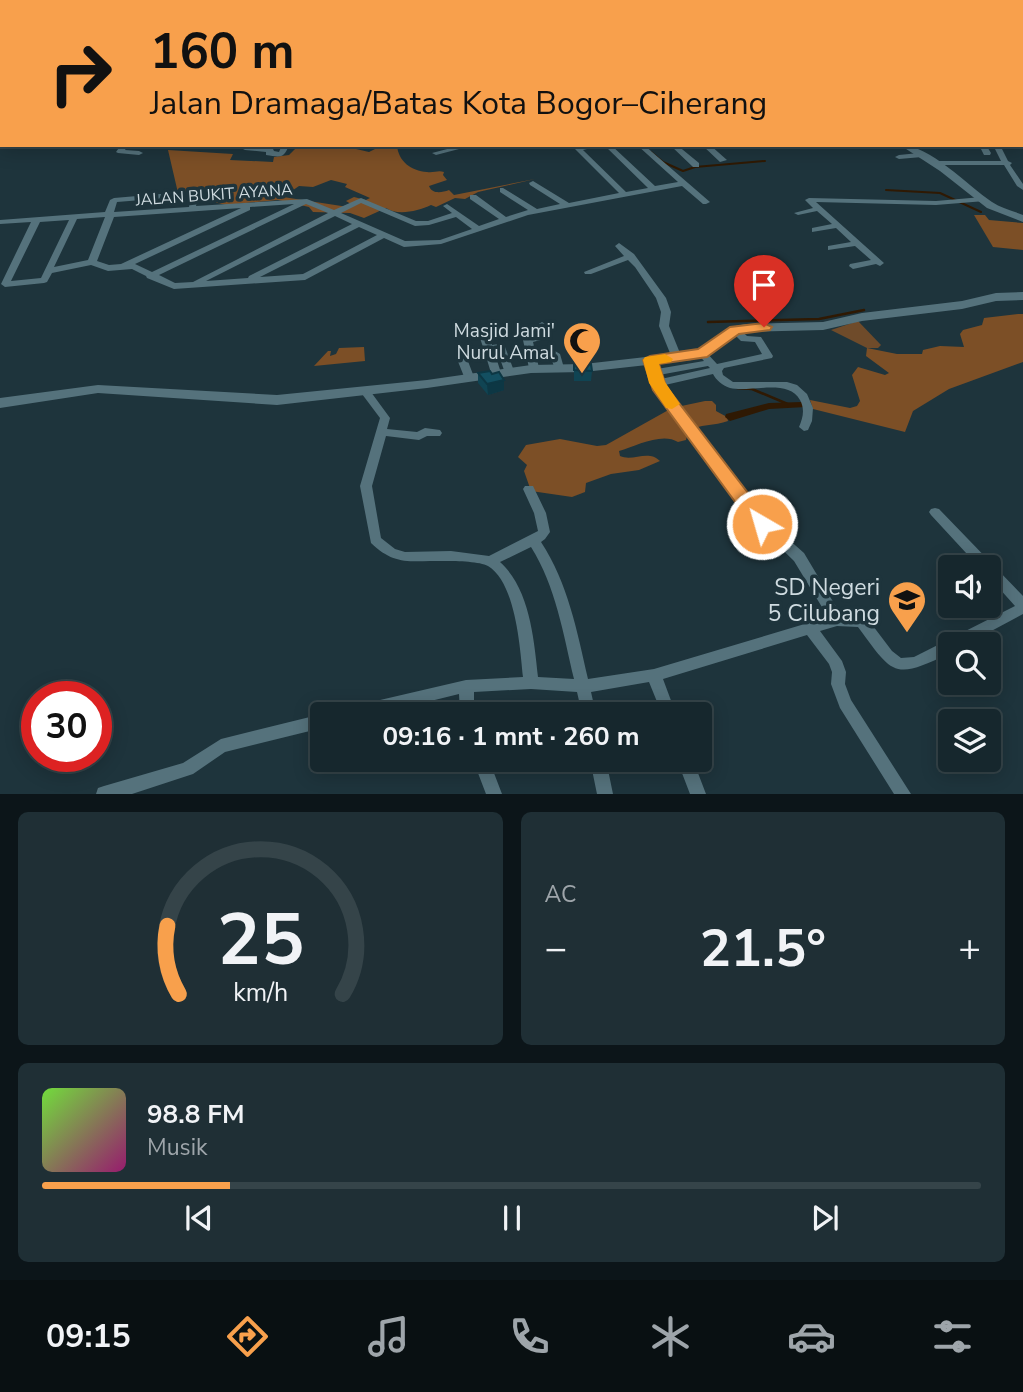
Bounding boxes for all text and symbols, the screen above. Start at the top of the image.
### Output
text: 160 m [150,18,294,85]
icon: right [35,28,126,119]
text: Jalan Dramaga/Batas Kota Bogor–Ciherang [150,82,767,125]
street label: JALAN BUKIT AYANA [134,179,294,212]
pin [734,255,794,327]
icon: arrive [745,266,783,304]
place label: Masjid Jami' Nurul Amal [454,318,555,366]
mosque icon: Masjid Jami' Nurul Amal [561,320,603,375]
position arrow [725,487,799,561]
map controls [938,555,1001,772]
button: sound [938,555,1001,618]
place label: SD Negeri 5 Cilubang [768,572,880,629]
school or university icon: SD Negeri 5 Cilubang [886,579,928,634]
button: search [938,632,1001,695]
speed limit sign: 30 [21,681,112,772]
button: layers [938,709,1001,772]
text: 09:16 · 1 mnt · 260 m [382,719,640,754]
text: AC [545,879,576,910]
text: 25 [217,891,304,991]
text: 21.5° [700,913,826,984]
text: − [545,923,567,974]
text: + [958,923,981,974]
text: km/h [233,976,288,1010]
text: 98.8 FM [147,1097,244,1132]
text: Musik [147,1132,207,1163]
icon: previous [180,1199,218,1237]
icon: pause [493,1199,531,1237]
icon: next [806,1199,844,1237]
icon: directions [223,1312,272,1361]
icon: music [364,1312,413,1361]
icon: phone [505,1312,554,1361]
icon: climate [646,1312,695,1361]
icon: car [787,1312,836,1361]
icon: filters [928,1312,977,1361]
text: 09:15 [46,1315,131,1358]

